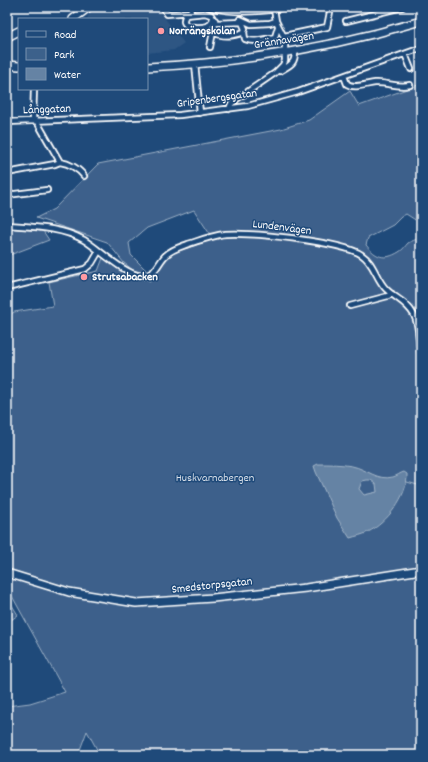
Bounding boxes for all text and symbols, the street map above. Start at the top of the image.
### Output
legend [18,18,148,90]
place label: Norrängskolan [169,23,236,40]
marker: Norrängskolan [156,26,166,36]
text: Road [54,27,76,44]
street label: Grännavägen [253,28,316,54]
text: Park [54,47,75,64]
text: Water [54,67,81,84]
street label: Gripenbergsgatan [176,85,259,113]
street label: Långgatan [23,101,72,119]
street label: Lundenvägen [252,216,313,240]
place label: Strutsabacken [92,269,158,286]
marker: Strutsabacken [79,272,89,282]
park label: Huskvarnabergen [176,470,255,487]
street label: Smedstorpsgatan [171,573,254,599]

